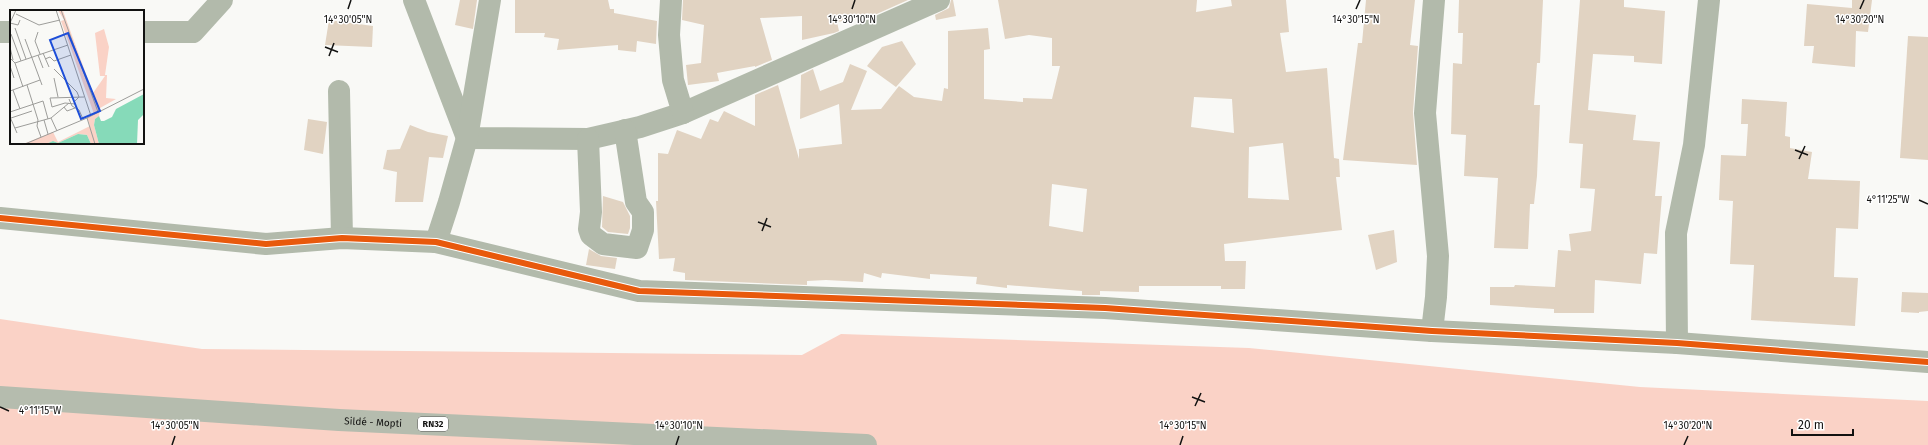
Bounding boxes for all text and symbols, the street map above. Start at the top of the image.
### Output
inset map [10,10,144,144]
text: 14°30'05"N [324,14,372,26]
text: 14°30'10"N [828,14,876,26]
text: 14°30'15"N [1332,14,1380,26]
text: 14°30'20"N [1836,14,1884,26]
text: 4°11'25"W [1866,194,1910,206]
text: 4°11'15"W [19,405,62,417]
scale bar [1792,411,1853,437]
street label: Sildé - Mopti [344,415,403,430]
road number: RN32 [418,417,448,431]
text: 20 m [1798,418,1824,432]
text: 14°30'05"N [151,420,199,432]
text: 14°30'10"N [655,420,703,432]
text: 14°30'15"N [1159,420,1207,432]
text: 14°30'20"N [1664,420,1712,432]

